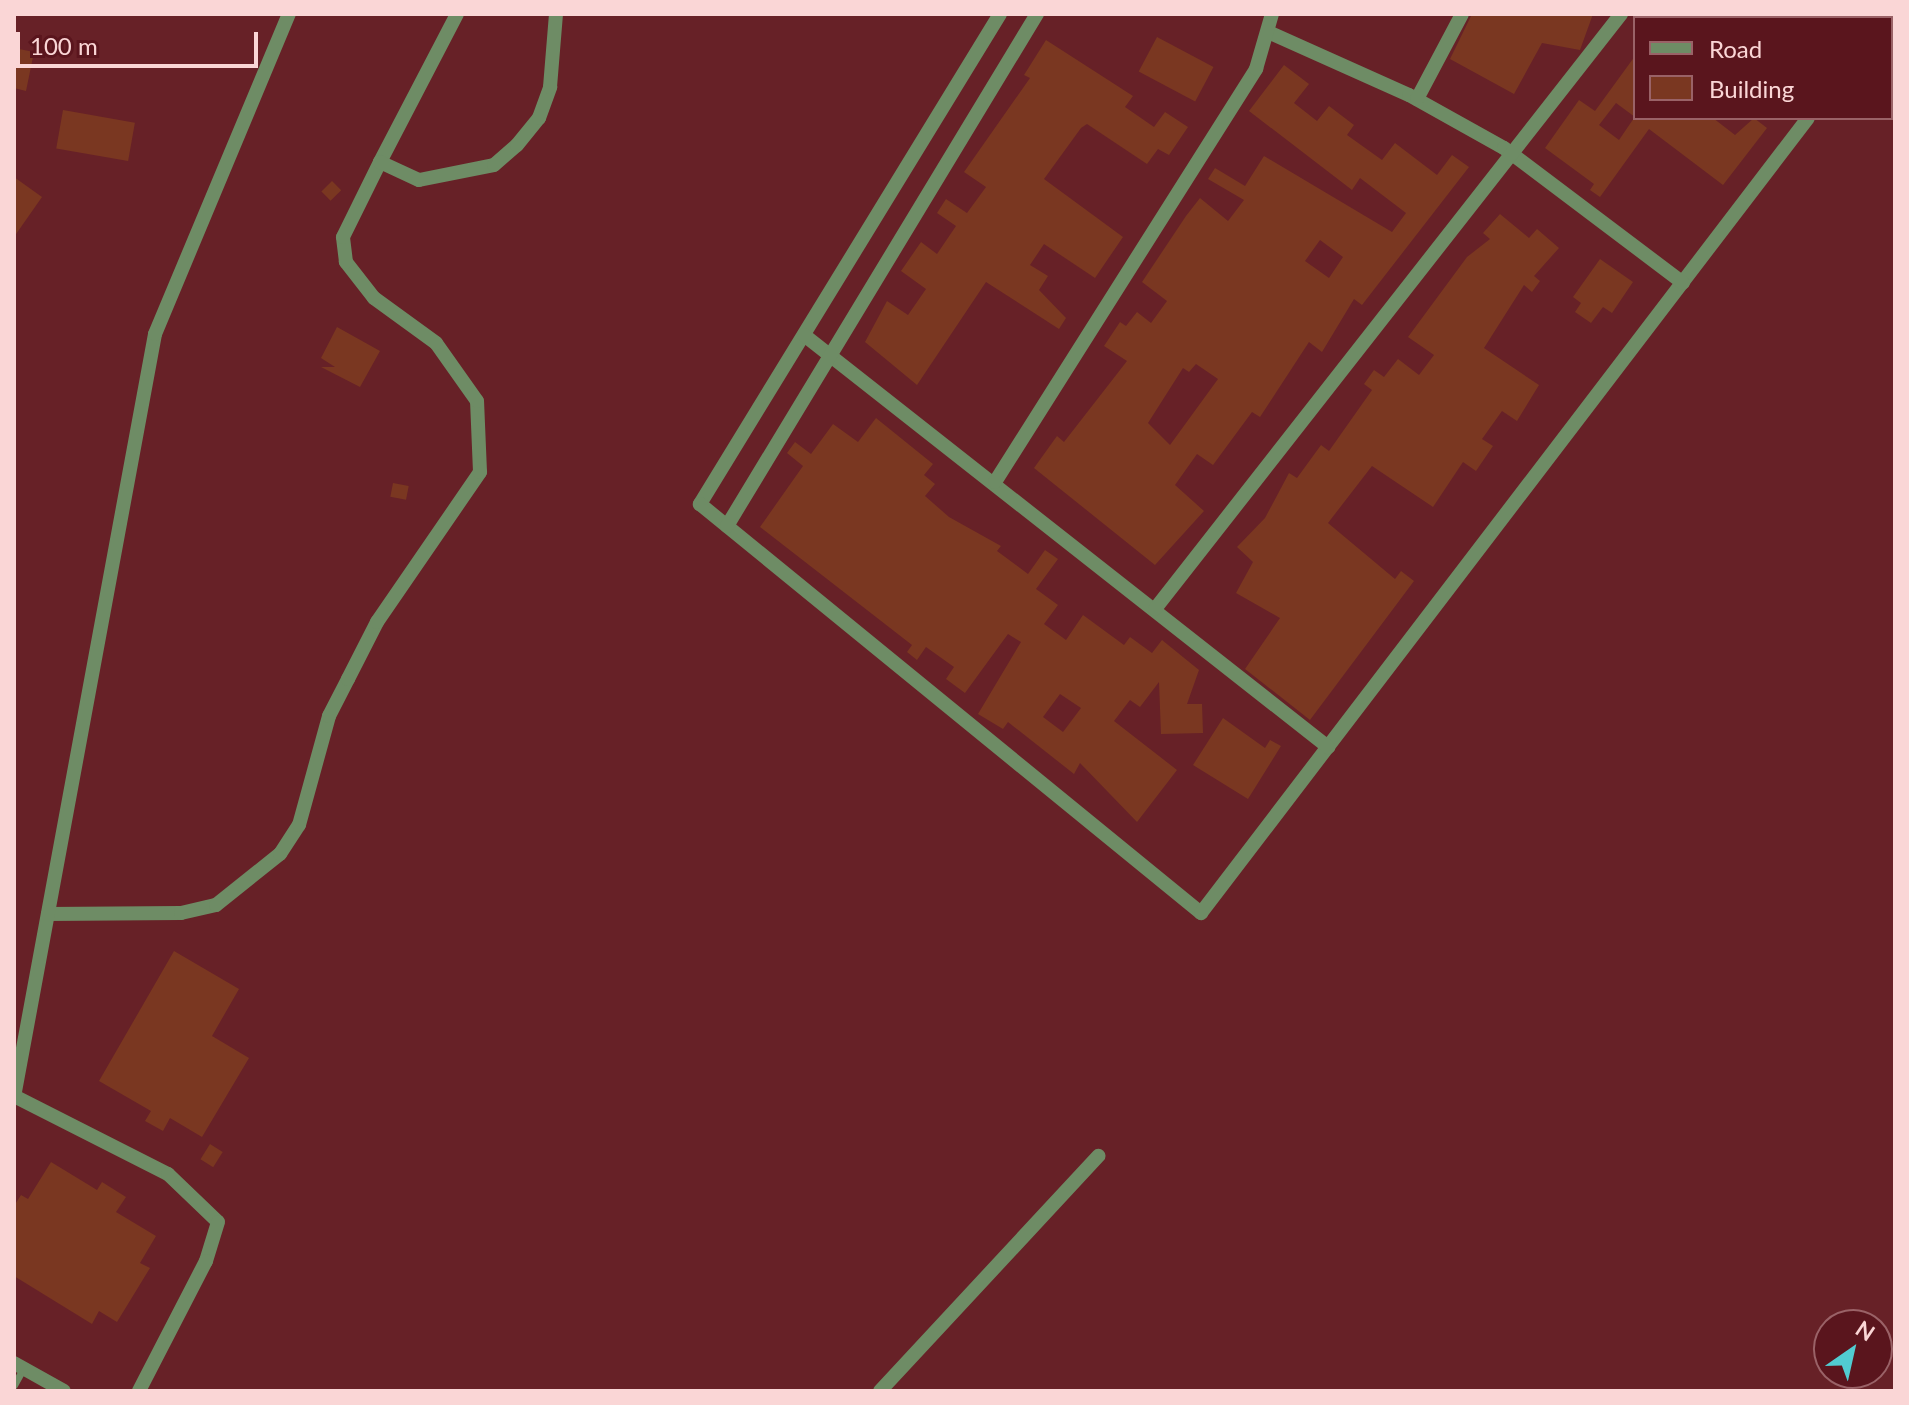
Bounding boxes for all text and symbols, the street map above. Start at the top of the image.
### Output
scale bar [20,16,262,66]
legend [1633,16,1893,120]
text: 100 m [30,31,98,60]
text: Road [1709,34,1762,63]
text: Building [1709,74,1794,103]
north arrow [1813,1309,1893,1389]
text: N [1851,1314,1880,1346]

